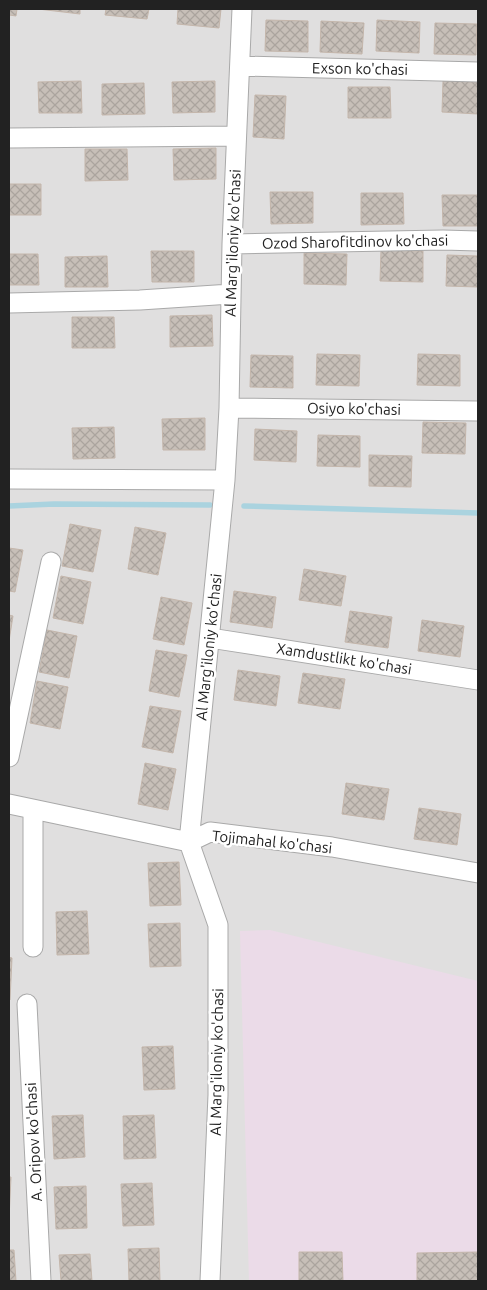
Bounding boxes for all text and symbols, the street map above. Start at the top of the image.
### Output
street label: Exson ko'chasi [312,59,408,78]
street label: Al Marg'iloniy ko'chasi [221,169,244,317]
street label: Ozod Sharofitdinov ko'chasi [262,231,448,252]
street label: Osiyo ko'chasi [307,399,401,418]
street label: Al Marg'iloniy ko'chasi [192,573,225,721]
street label: Xamdustlikt ko'chasi [275,639,413,678]
street label: Tojimahal ko'chasi [211,827,333,856]
street label: Al Marg'iloniy ko'chasi [207,988,226,1136]
street label: A. Oripov ko'chasi [22,1082,45,1202]

